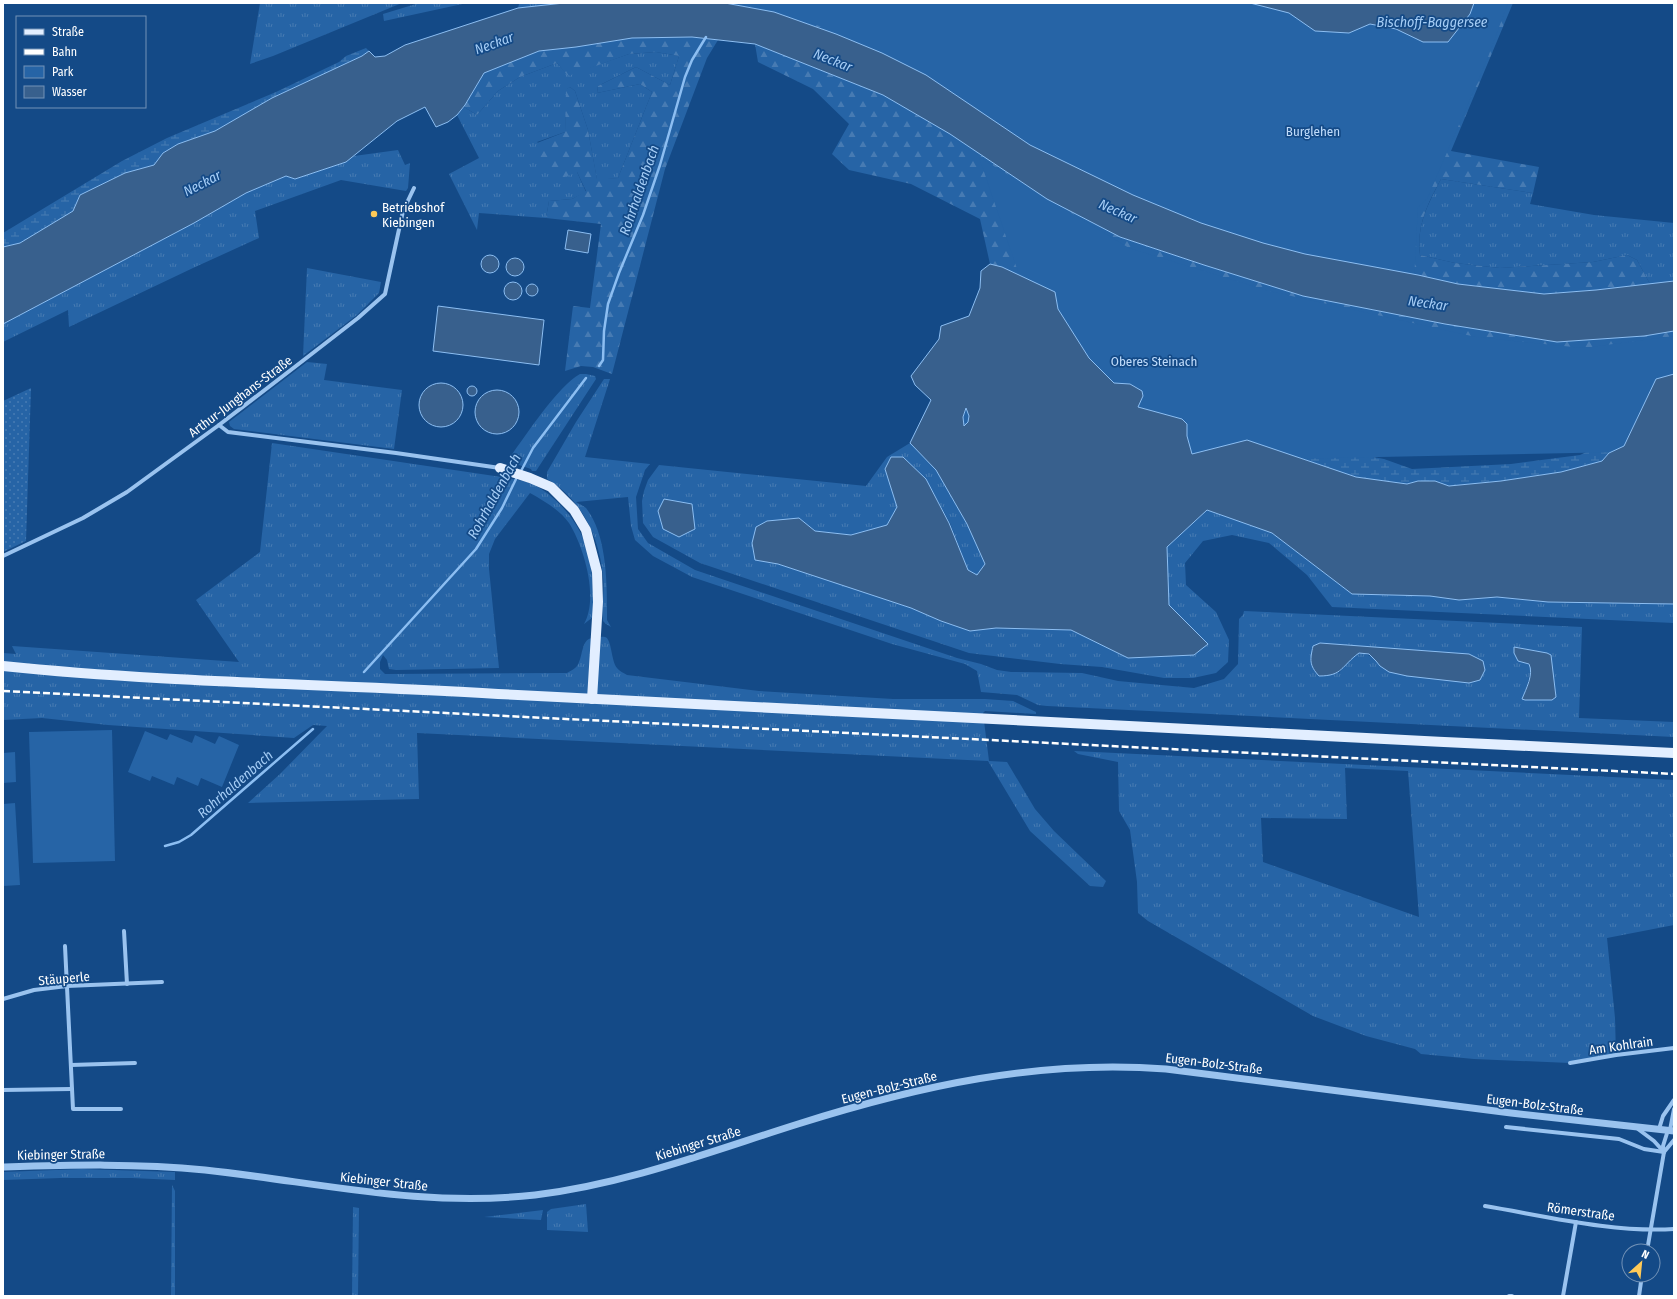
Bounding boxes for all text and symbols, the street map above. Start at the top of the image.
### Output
water label: Bischoff-Baggersee [1377,14,1488,31]
legend [16,16,146,108]
text: Straße [52,25,84,39]
water label: Neckar [472,28,517,58]
text: Bahn [52,45,77,59]
water label: Neckar [811,45,856,76]
text: Park [52,65,74,79]
text: Wasser [52,85,87,99]
park label: Burglehen [1286,124,1340,139]
water label: Rohrhaldenbach [616,143,663,238]
water label: Neckar [180,166,225,200]
water label: Neckar [1096,196,1141,228]
place label: Betriebshof Kiebingen [382,200,445,230]
marker: Betriebshof Kiebingen [369,209,379,219]
water label: Neckar [1407,292,1450,315]
street label: Arthur-Junghans-Straße [186,353,295,440]
park label: Oberes Steinach [1111,354,1197,369]
water label: Rohrhaldenbach [464,451,525,542]
water label: Rohrhaldenbach [194,747,277,822]
street label: Stäuperle [38,969,90,988]
street label: Am Kohlrain [1588,1034,1654,1057]
street label: Eugen-Bolz-Straße [1165,1050,1263,1077]
street label: Eugen-Bolz-Straße [840,1068,938,1107]
street label: Eugen-Bolz-Straße [1486,1091,1584,1118]
street label: Kiebinger Straße [654,1123,742,1164]
street label: Kiebinger Straße [17,1146,105,1163]
street label: Kiebinger Straße [339,1169,429,1194]
street label: Römerstraße [1546,1199,1616,1224]
north arrow [1621,1243,1661,1283]
text: N [1639,1247,1651,1262]

